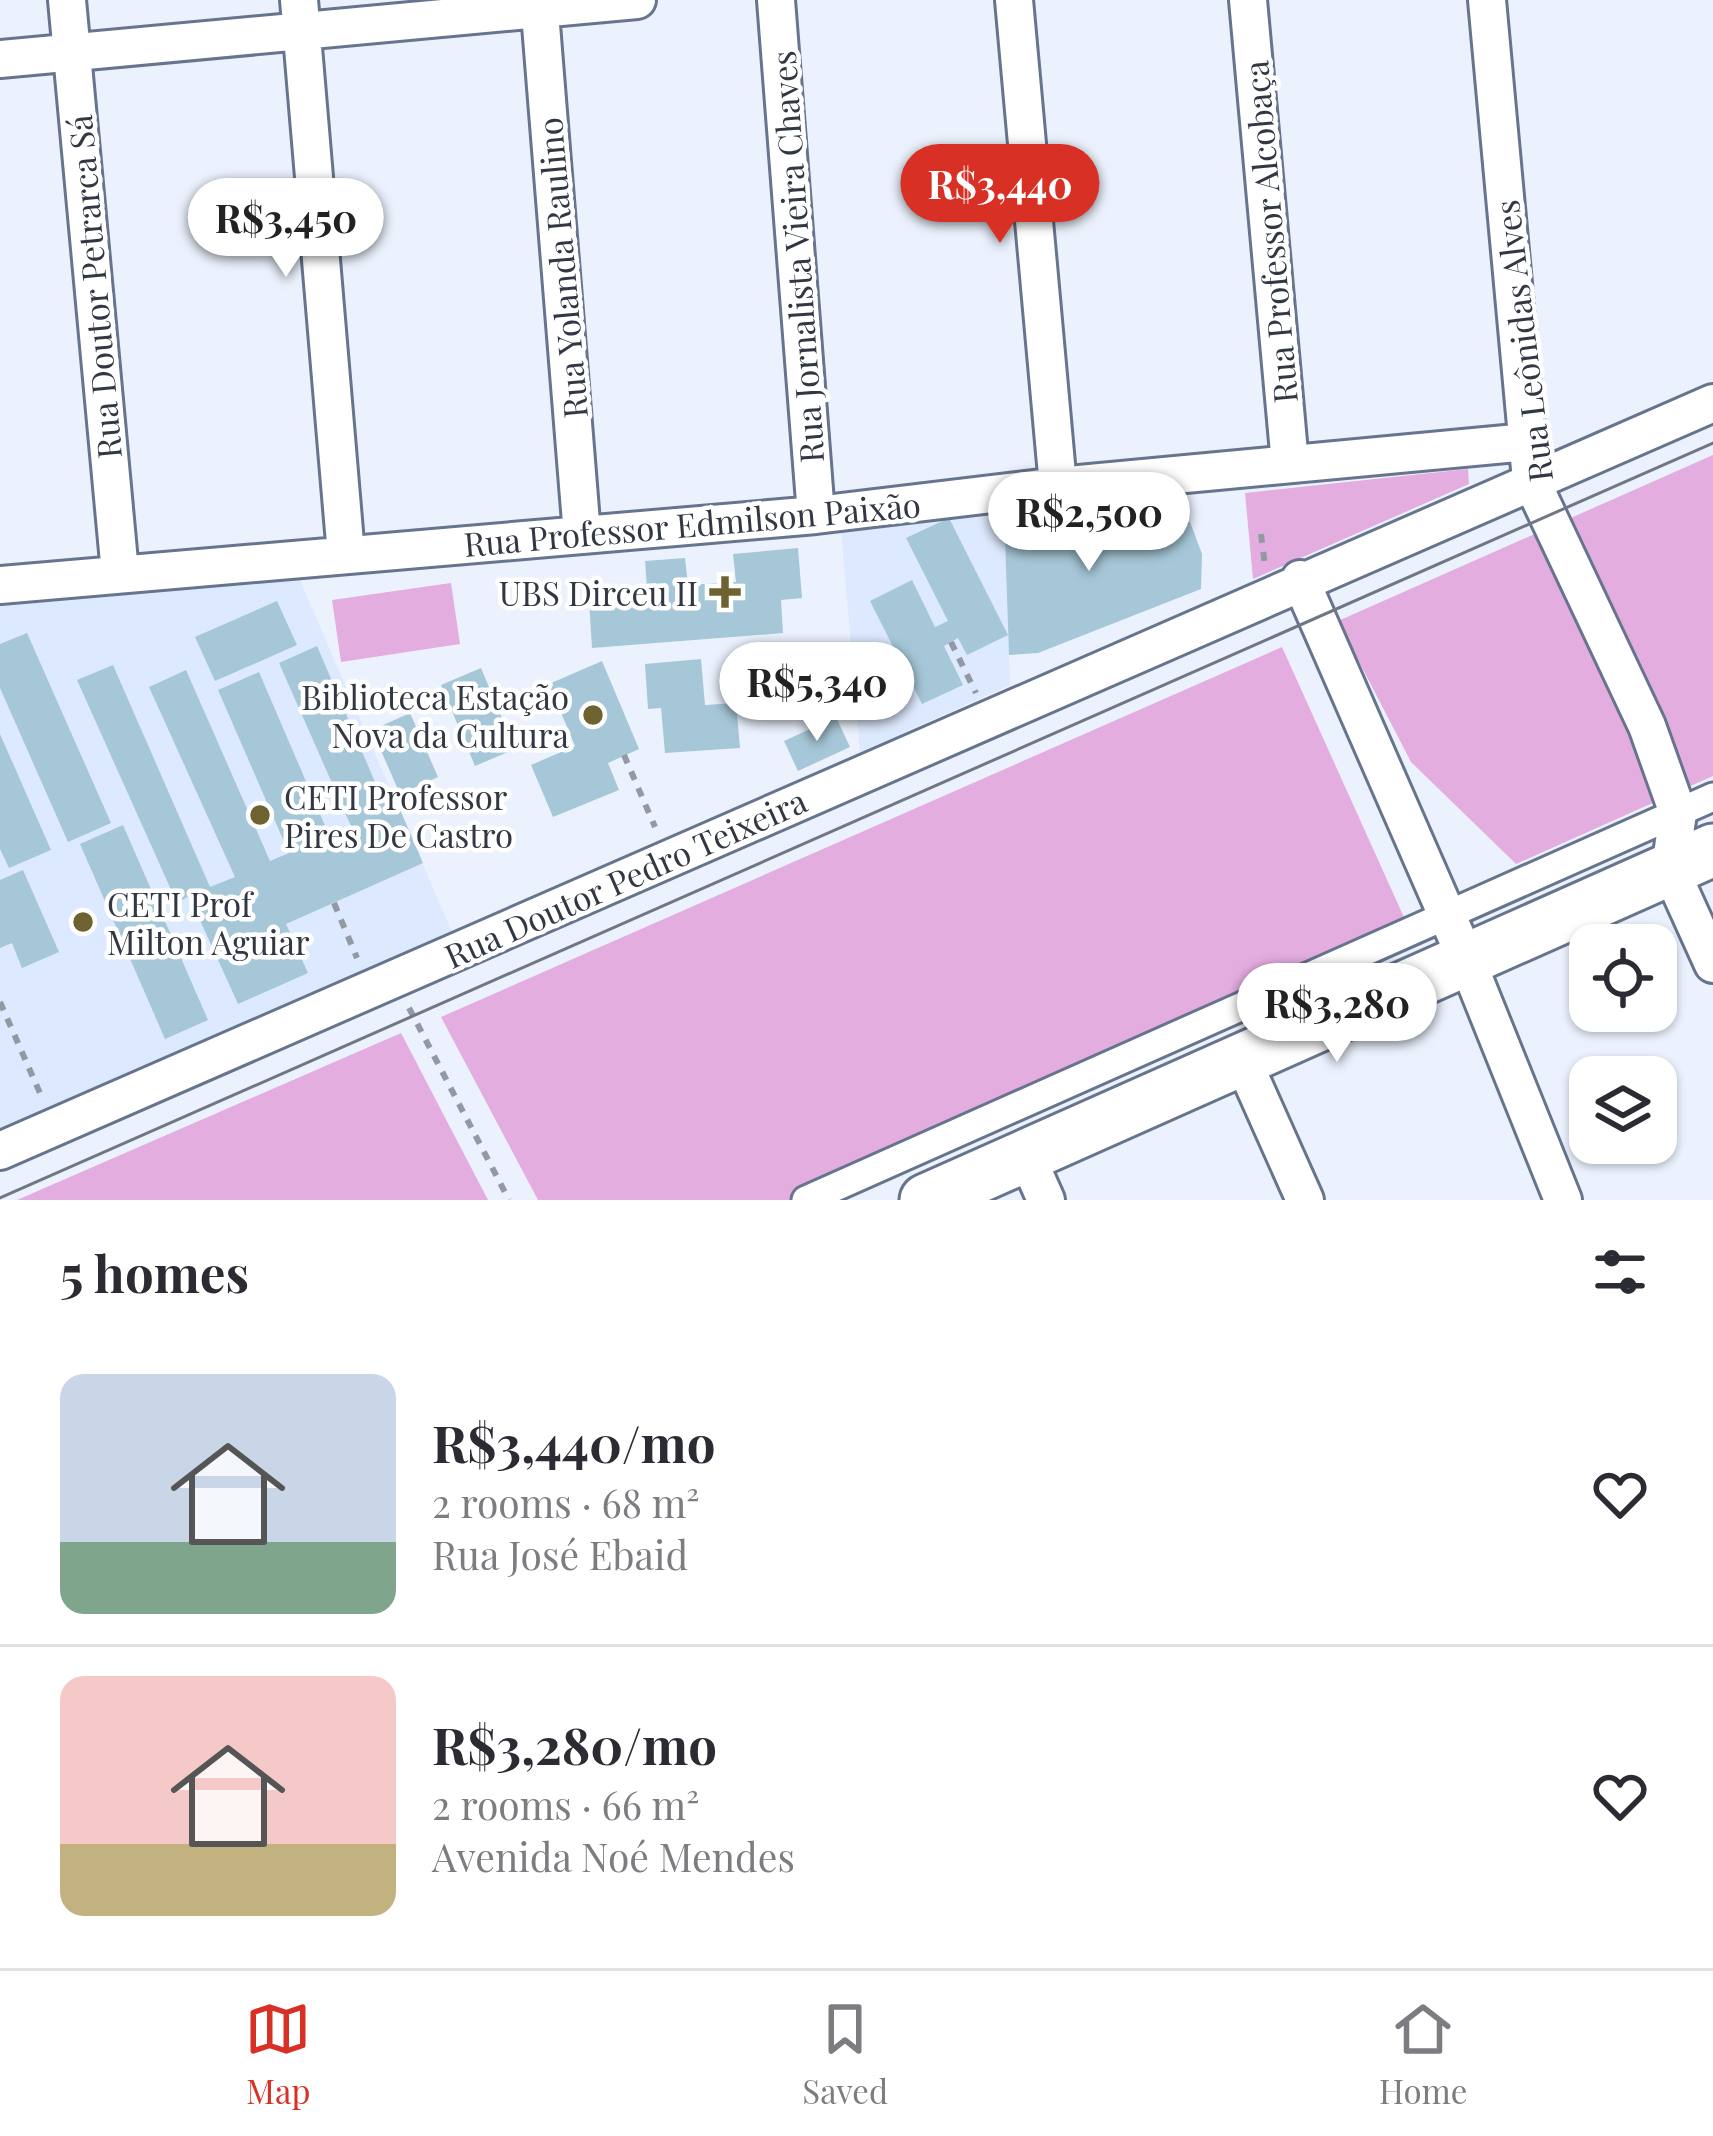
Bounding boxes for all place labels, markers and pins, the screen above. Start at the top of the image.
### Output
pin: R$3,440 [889,144,1111,246]
pin: R$3,450 [175,178,397,280]
pin: R$2,500 [978,472,1200,574]
place label: UBS Dirceu II [499,570,698,614]
marker: UBS Dirceu II [709,576,741,608]
pin: R$5,340 [706,642,928,744]
place label: Biblioteca Estação Nova da Cultura [301,674,570,756]
marker: Biblioteca Estação Nova da Cultura [580,702,606,728]
place label: CETI Professor Pires De Castro [284,774,513,856]
marker: CETI Professor Pires De Castro [247,802,273,828]
place label: CETI Prof Milton Aguiar [107,881,310,963]
marker: CETI Prof Milton Aguiar [70,909,96,935]
pin: R$3,280 [1226,963,1448,1065]

